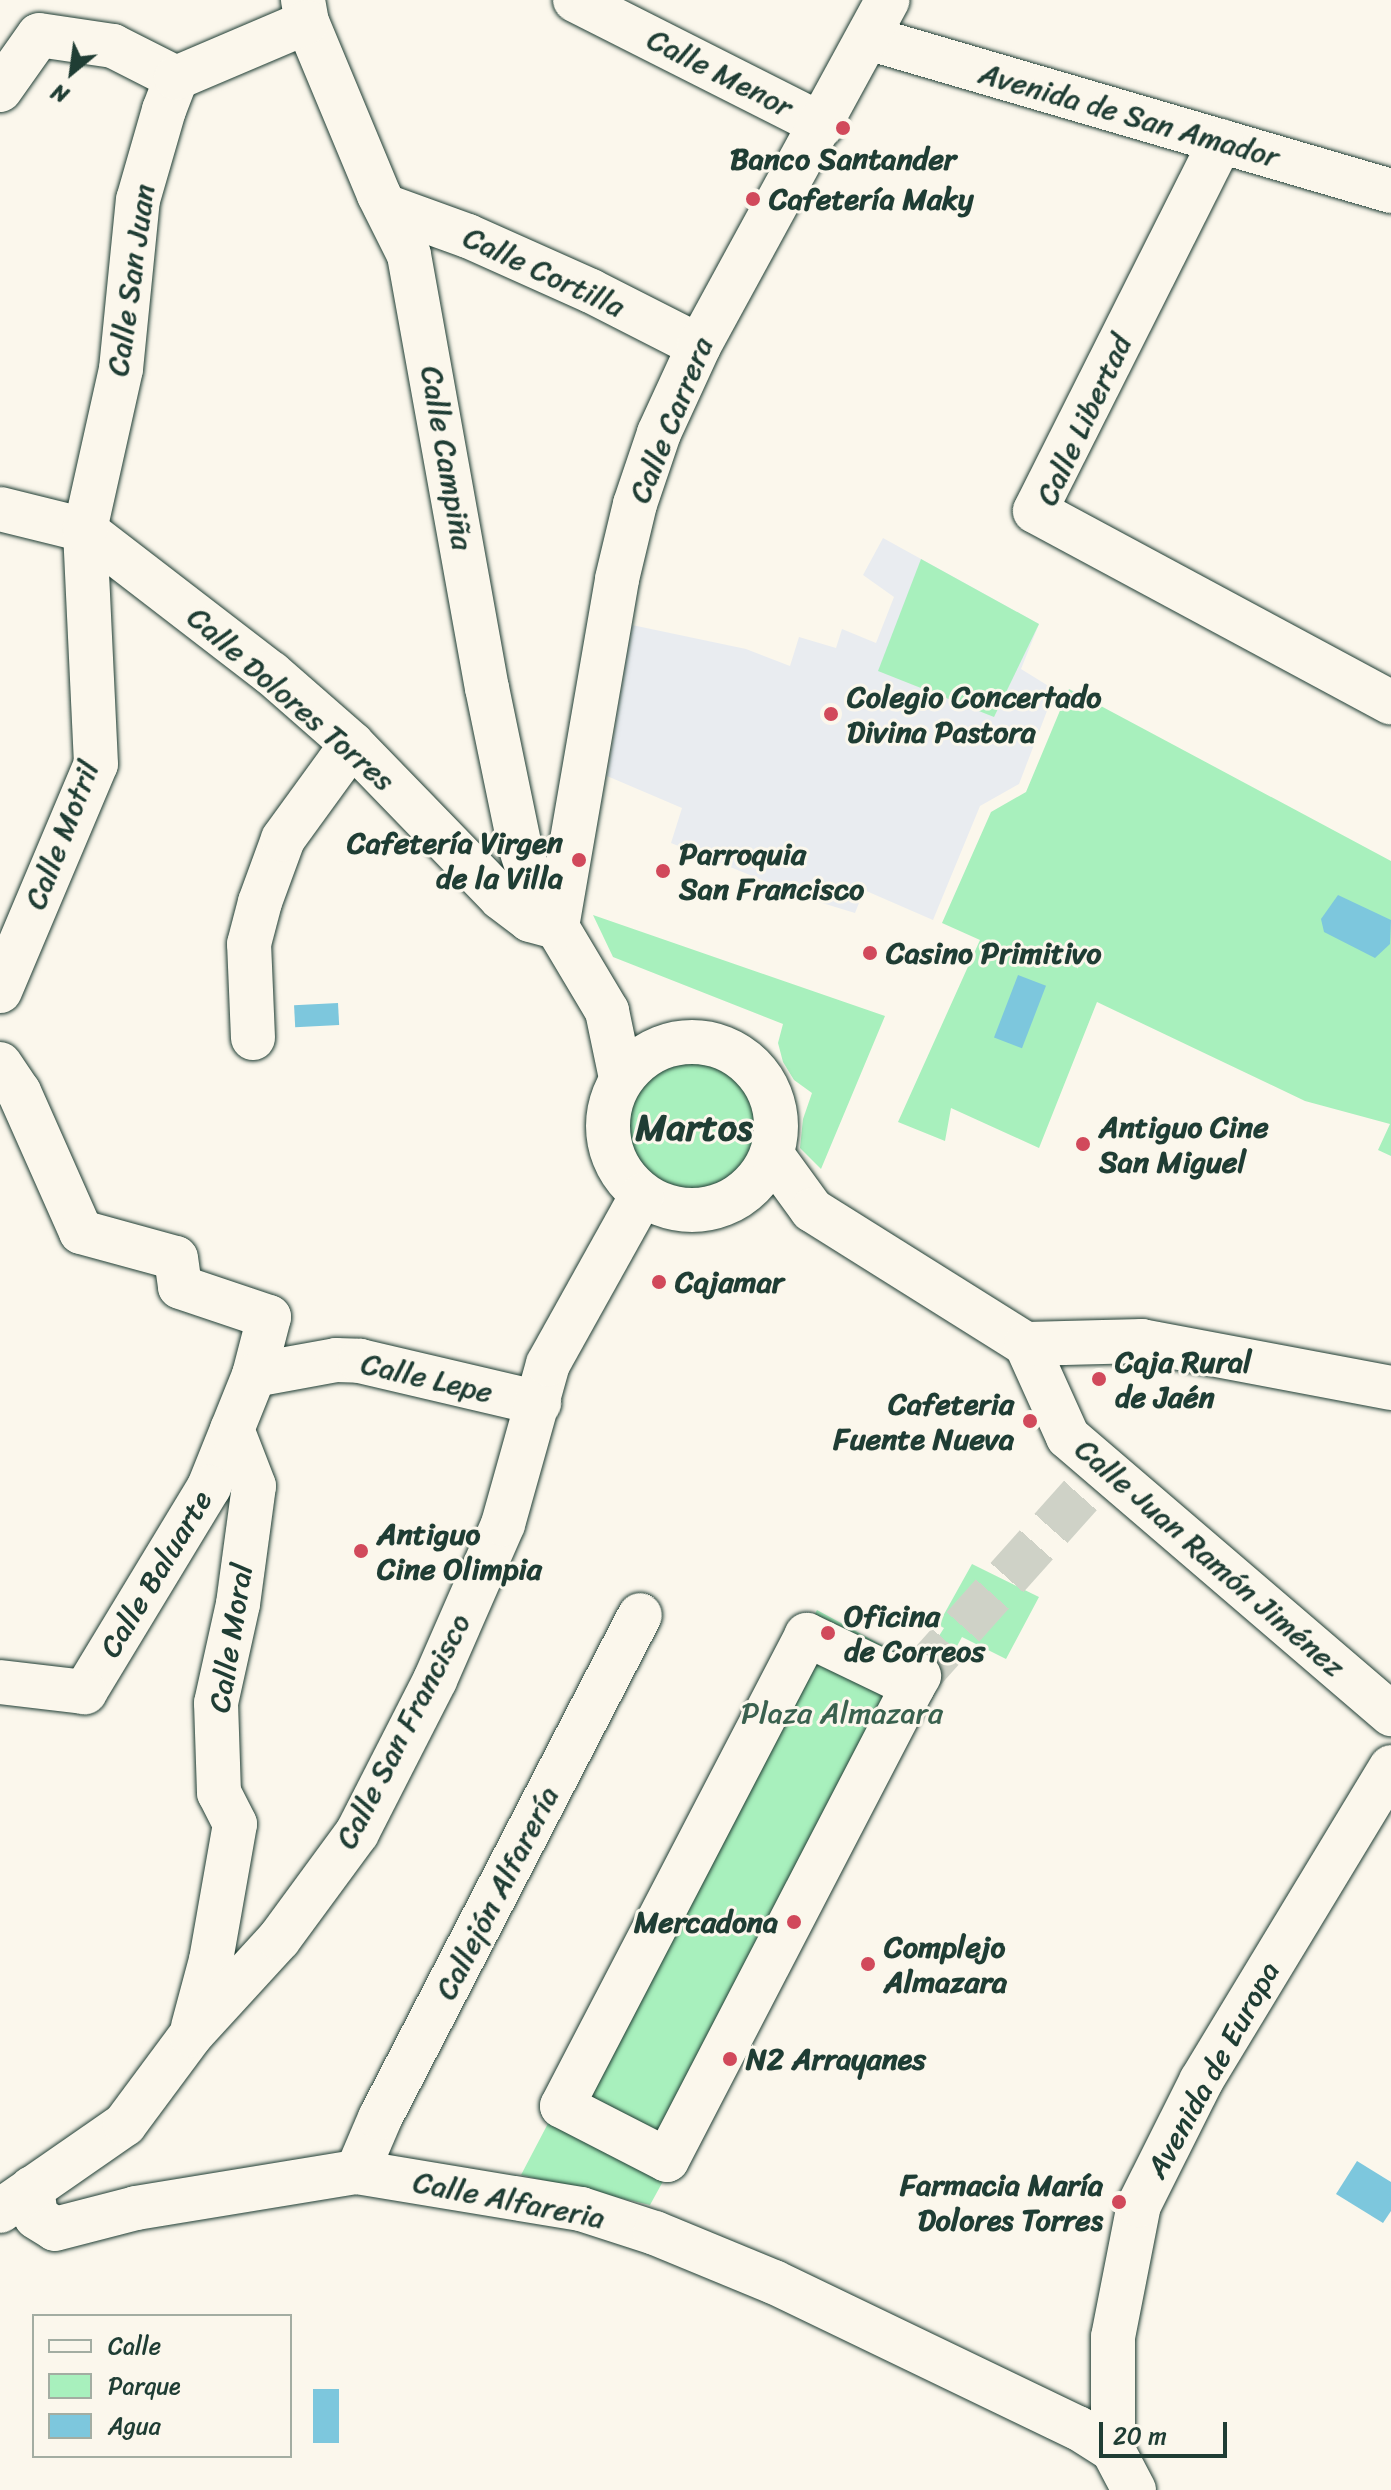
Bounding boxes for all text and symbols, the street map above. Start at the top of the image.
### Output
street label: Calle Menor [642,21,798,125]
north arrow [32,32,112,112]
street label: Avenida de San Amador [975,55,1283,175]
text: N [44,73,76,114]
marker: Banco Santander [834,119,852,137]
place label: Banco Santander [730,141,956,177]
place label: Cafetería Maky [769,181,974,217]
street label: Calle San Juan [100,182,162,378]
marker: Cafetería Maky [744,190,762,208]
street label: Calle Cortilla [458,219,630,325]
street label: Calle Libertad [1029,329,1139,511]
street label: Calle Carrera [621,332,721,508]
street label: Calle Campiña [413,363,481,553]
street label: Calle Dolores Torres [181,600,401,798]
place label: Colegio Concertado Divina Pastora [847,679,1103,750]
marker: Colegio Concertado Divina Pastora [822,705,840,723]
street label: Calle Motril [17,756,107,914]
place label: Cafetería Virgen de la Villa [344,825,563,896]
place label: Parroquia San Francisco [679,836,864,906]
marker: Cafetería Virgen de la Villa [570,851,588,869]
marker: Parroquia San Francisco [654,862,672,880]
place label: Casino Primitivo [886,935,1100,971]
marker: Casino Primitivo [861,944,879,962]
district label: Martos [635,1105,753,1151]
place label: Antiguo Cine San Miguel [1099,1109,1269,1180]
marker: Antiguo Cine San Miguel [1074,1135,1092,1153]
place label: Cajamar [675,1264,784,1300]
marker: Cajamar [650,1273,668,1291]
place label: Caja Rural de Jaén [1115,1344,1252,1414]
street label: Calle Lepe [357,1345,497,1411]
marker: Caja Rural de Jaén [1090,1370,1108,1388]
place label: Cafeteria Fuente Nueva [833,1386,1014,1456]
marker: Cafeteria Fuente Nueva [1021,1412,1039,1430]
street label: Calle Juan Ramón Jiménez [1068,1431,1352,1685]
street label: Calle Baluarte [92,1484,220,1664]
place label: Antiguo Cine Olimpia [377,1516,542,1586]
marker: Antiguo Cine Olimpia [352,1542,370,1560]
street label: Calle Moral [202,1561,260,1715]
place label: Oficina de Correos [844,1598,984,1668]
street label: Calle San Francisco [328,1608,478,1854]
marker: Oficina de Correos [819,1624,837,1642]
park label: Plaza Almazara [741,1695,943,1731]
street label: Callejón Alfarería [428,1781,566,2005]
place label: Mercadona [634,1904,778,1940]
marker: Mercadona [785,1913,803,1931]
place label: Complejo Almazara [884,1929,1007,2000]
marker: Complejo Almazara [859,1955,877,1973]
street label: Avenida de Europa [1139,1955,1287,2185]
place label: N2 Arrayanes [746,2041,926,2077]
marker: N2 Arrayanes [721,2050,739,2068]
street label: Calle Alfareria [410,2164,608,2236]
place label: Farmacia María Dolores Torres [900,2167,1103,2238]
marker: Farmacia María Dolores Torres [1110,2193,1128,2211]
legend [32,2314,292,2458]
text: Calle [108,2325,161,2367]
text: Parque [108,2365,181,2407]
text: Agua [108,2405,161,2447]
scale bar [1103,2406,1231,2456]
text: 20 m [1113,2415,1167,2457]

